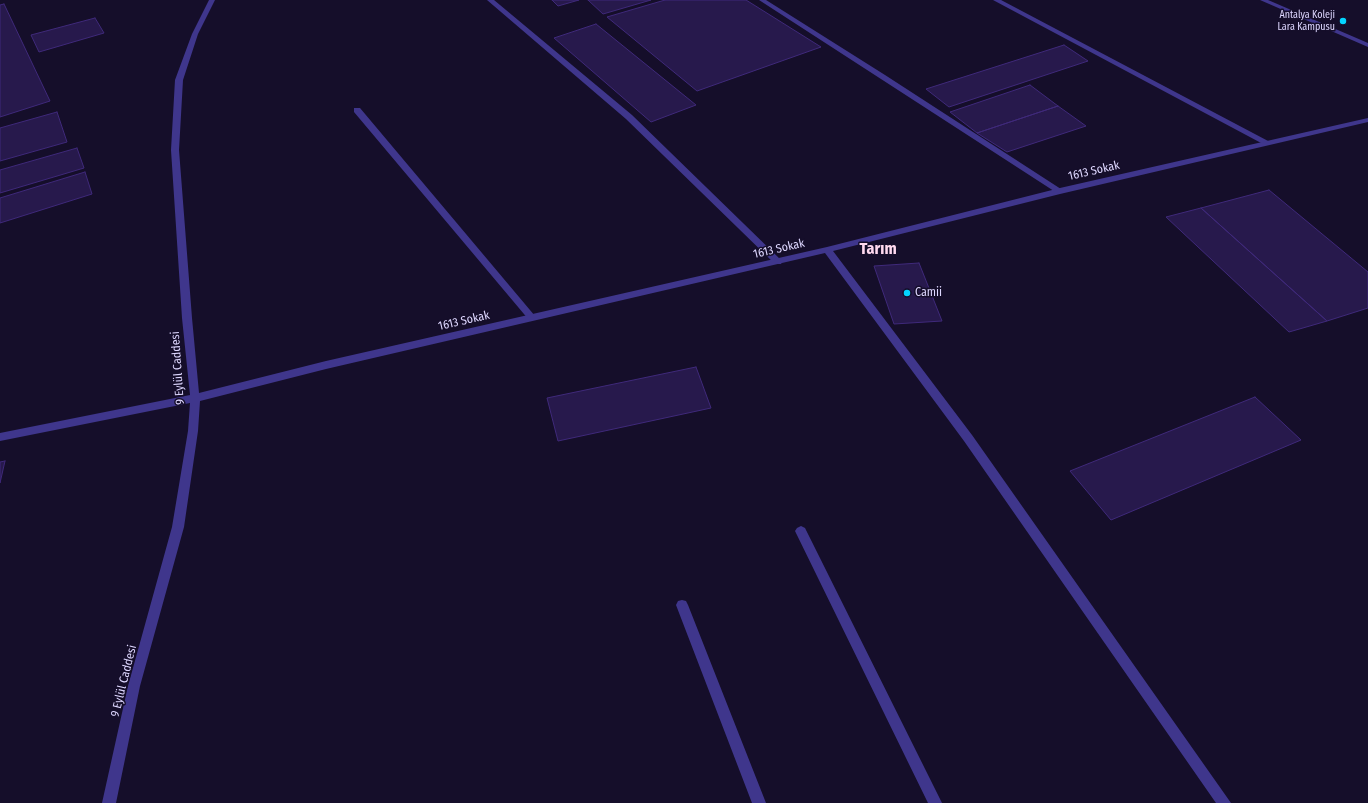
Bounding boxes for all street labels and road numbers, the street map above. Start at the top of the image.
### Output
street label: 1613 Sokak [1067,158,1121,184]
street label: 1613 Sokak [752,236,806,262]
street label: 1613 Sokak [437,308,491,334]
street label: 9 Eylül Caddesi [168,331,188,405]
street label: 9 Eylül Caddesi [108,644,140,718]

